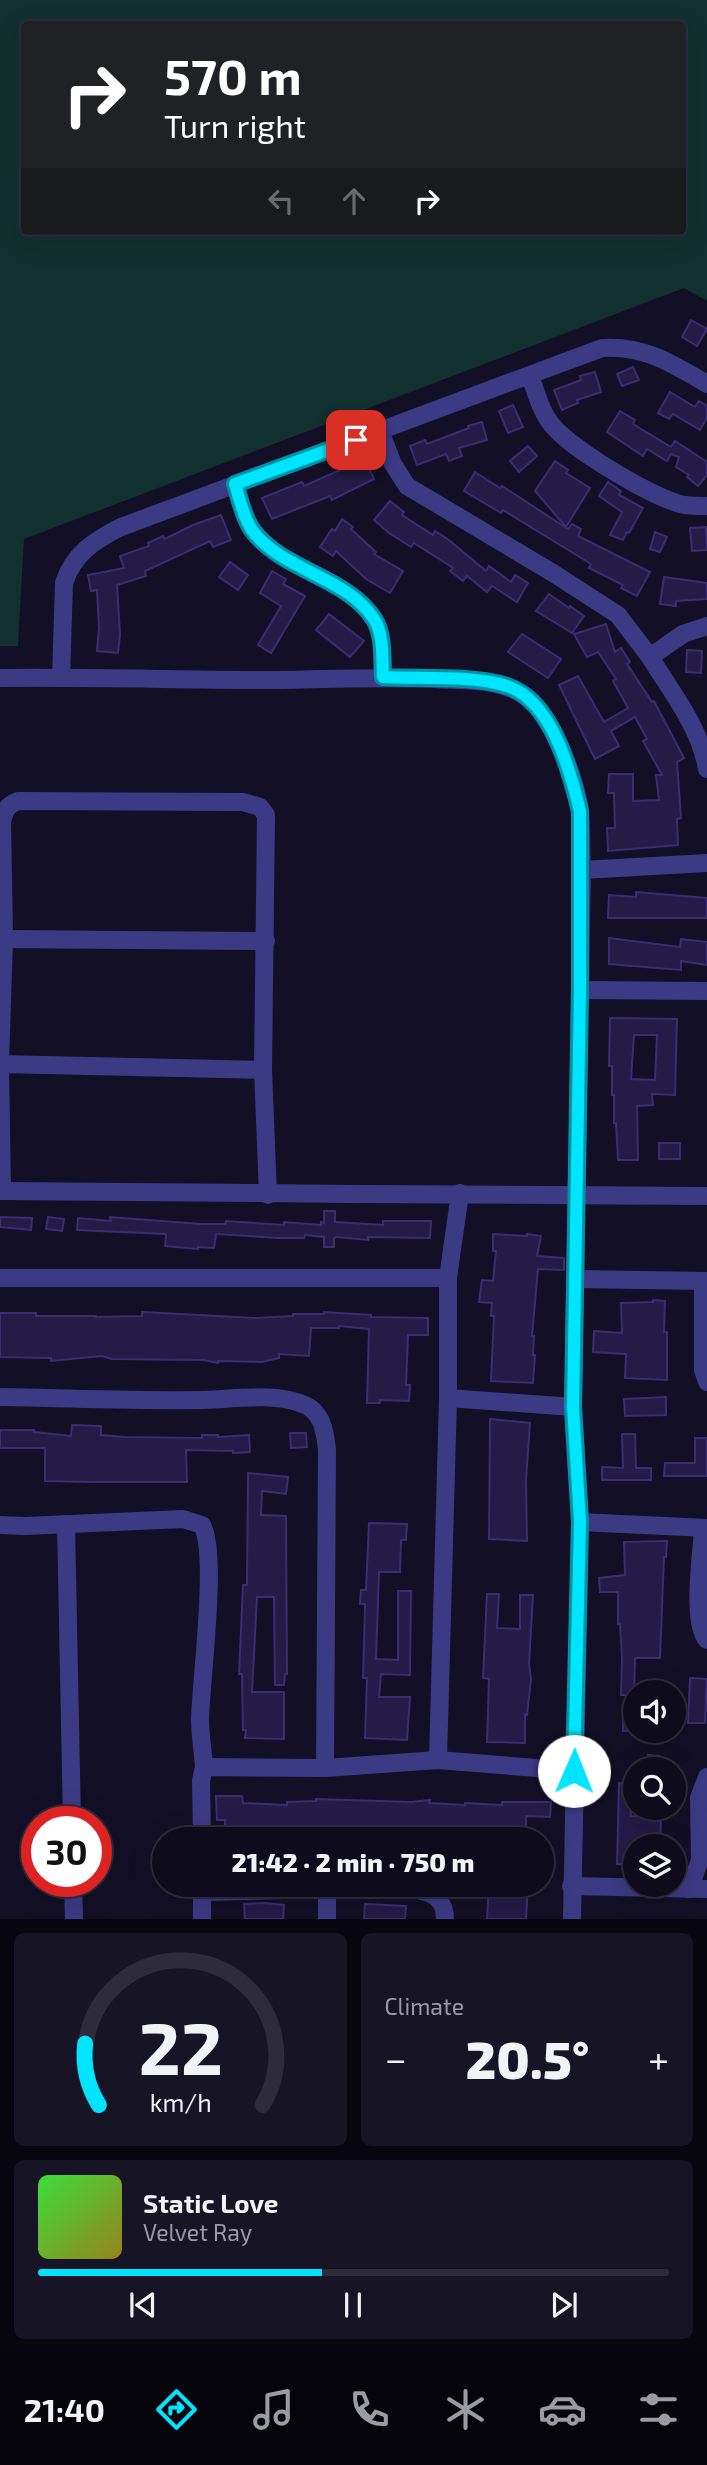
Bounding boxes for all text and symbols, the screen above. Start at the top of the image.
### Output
text: 570 m [164,46,302,105]
icon: right [49,49,140,140]
text: Turn right [164,106,306,144]
icon: left [262,182,300,220]
icon: ahead [335,182,373,220]
icon: right [408,182,446,220]
pin [326,410,386,470]
icon: arrive [337,421,375,459]
map controls [623,1680,686,1897]
button: sound [623,1680,686,1743]
position arrow [537,1734,611,1808]
button: search [623,1757,686,1820]
speed limit sign: 30 [21,1806,112,1897]
button: layers [623,1834,686,1897]
text: 21:42 · 2 min · 750 m [231,1846,475,1877]
text: Climate [385,1992,464,2020]
text: 22 [138,2003,223,2091]
text: 20.5° [465,2027,589,2089]
text: − [385,2035,407,2081]
text: + [648,2035,669,2081]
text: km/h [149,2087,211,2117]
text: Static Love [143,2187,279,2218]
text: Velvet Ray [143,2218,252,2246]
icon: previous [124,2286,162,2324]
icon: pause [334,2286,372,2324]
icon: next [545,2286,583,2324]
icon: directions [152,2385,201,2434]
icon: music [249,2385,298,2434]
icon: phone [345,2385,394,2434]
icon: climate [441,2385,490,2434]
icon: car [538,2385,587,2434]
icon: filters [634,2385,683,2434]
text: 21:40 [24,2390,105,2428]

